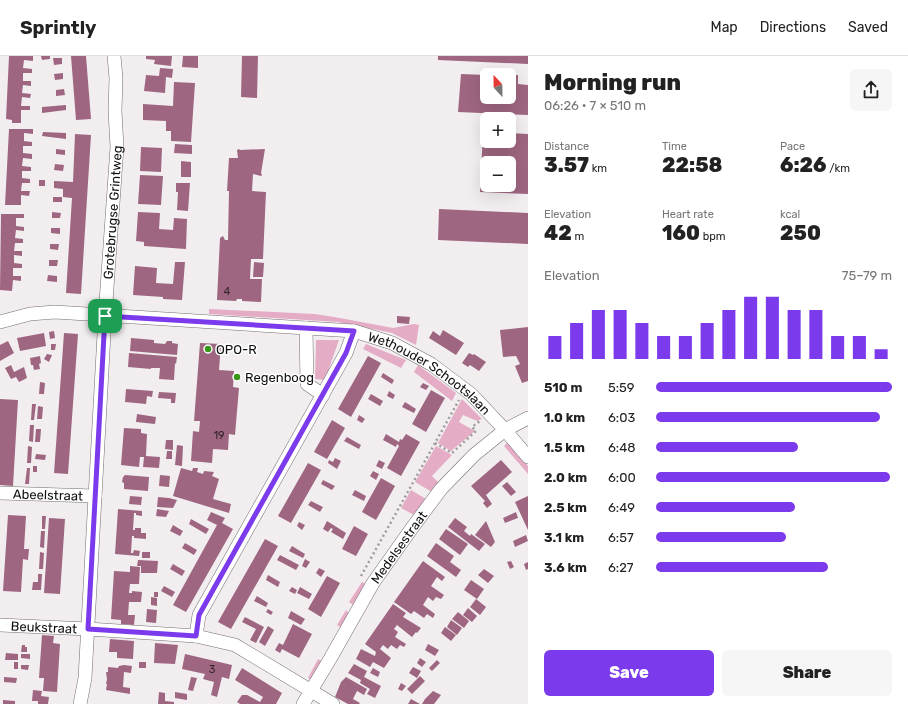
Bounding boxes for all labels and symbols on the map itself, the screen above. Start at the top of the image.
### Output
north arrow [480,68,516,104]
street label: Grotebrugse Grintweg [100,145,126,280]
house number: 4 [224,285,231,298]
pin [88,299,122,333]
street label: Wethouder Schootslaan [366,328,494,417]
place label: OPO-R [216,342,257,357]
marker: OPO-R [203,344,213,354]
place label: Regenboog [245,370,314,386]
marker: Regenboog [232,372,242,382]
house number: 19 [213,429,225,442]
street label: Abeelstraat [13,486,83,503]
street label: Medelsestraat [368,508,430,586]
street label: Beukstraat [10,618,77,636]
house number: 3 [209,663,216,676]

